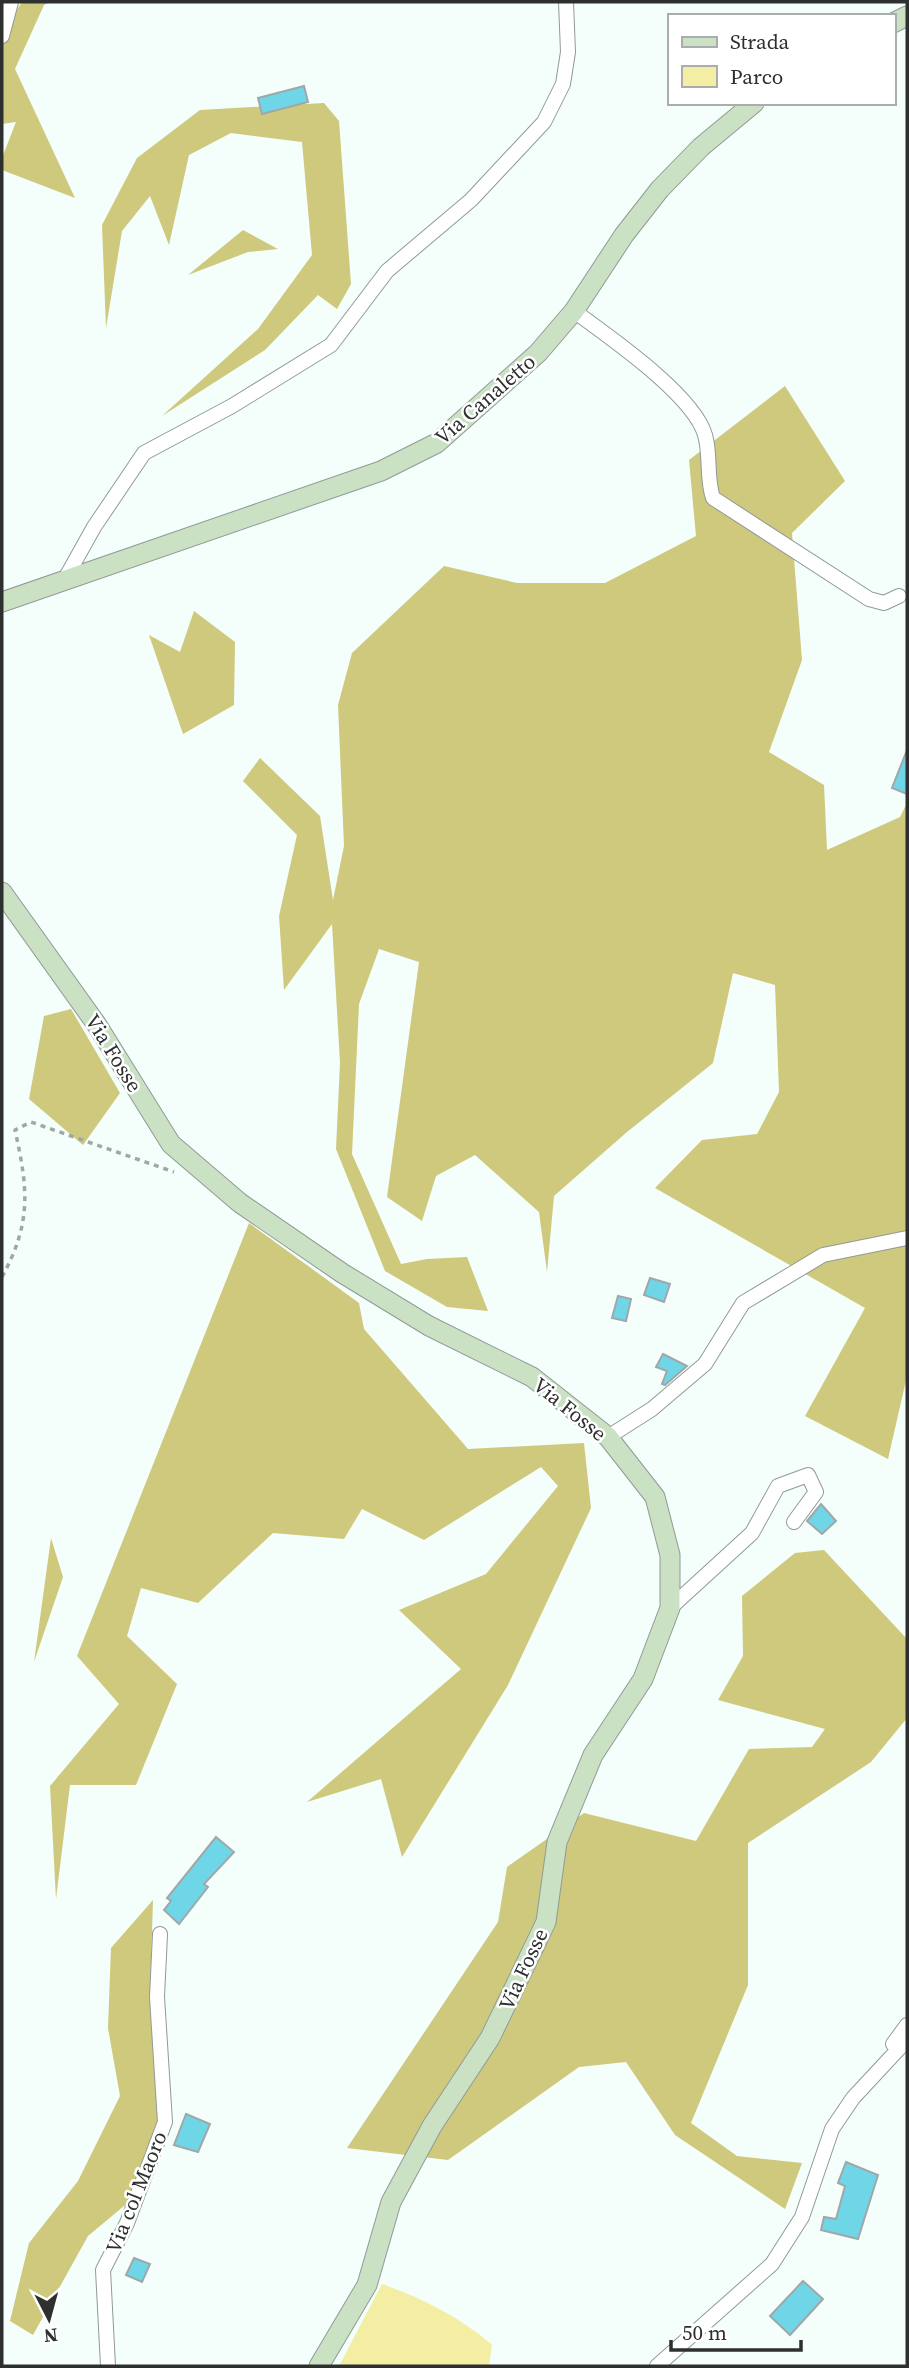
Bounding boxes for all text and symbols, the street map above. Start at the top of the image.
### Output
legend [668,14,895,105]
text: Strada [730,27,789,56]
text: Parco [730,62,783,91]
street label: Via Canaletto [428,347,542,451]
street label: Via Fosse [79,1008,149,1098]
street label: Via Fosse [527,1370,613,1448]
street label: Via Fosse [491,1923,555,2015]
street label: Via col Maoro [98,2127,174,2257]
north arrow [14,2284,84,2354]
scale bar [671,2308,800,2352]
text: 50 m [682,2318,727,2347]
text: N [42,2322,59,2350]

